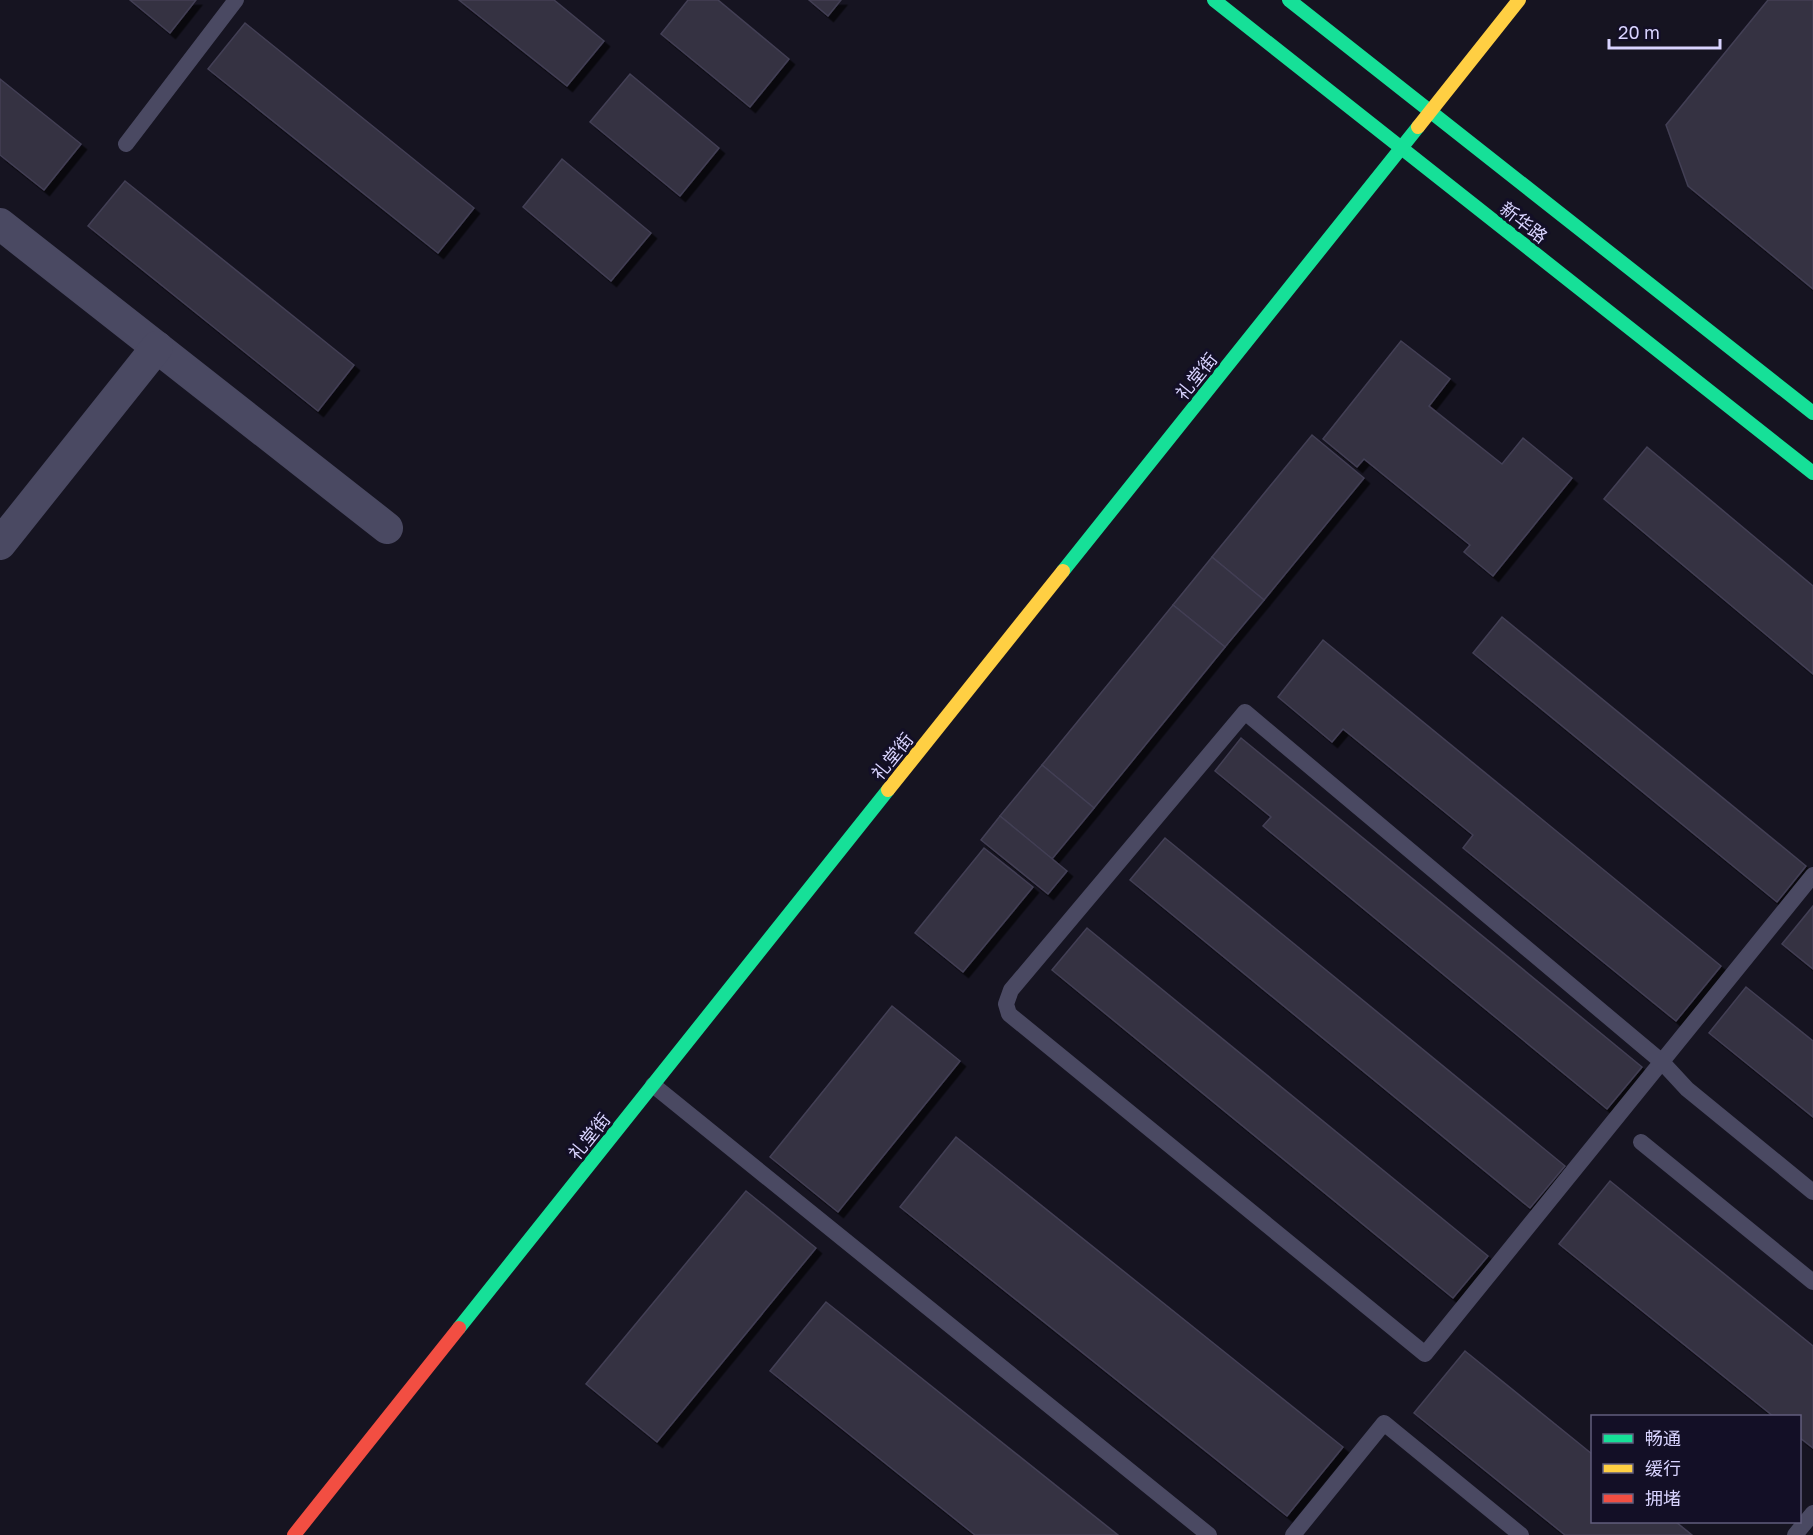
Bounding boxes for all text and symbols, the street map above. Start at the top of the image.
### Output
scale bar [1609,12,1720,50]
text: 20 m [1618,21,1660,43]
street label: 新华路 [1496,197,1552,247]
street label: 礼堂街 [1170,348,1222,404]
street label: 礼堂街 [866,728,918,784]
street label: 礼堂街 [563,1108,615,1164]
legend [1591,1415,1801,1523]
text: 畅通 [1645,1427,1681,1449]
text: 缓行 [1645,1457,1681,1479]
text: 拥堵 [1645,1487,1681,1509]

